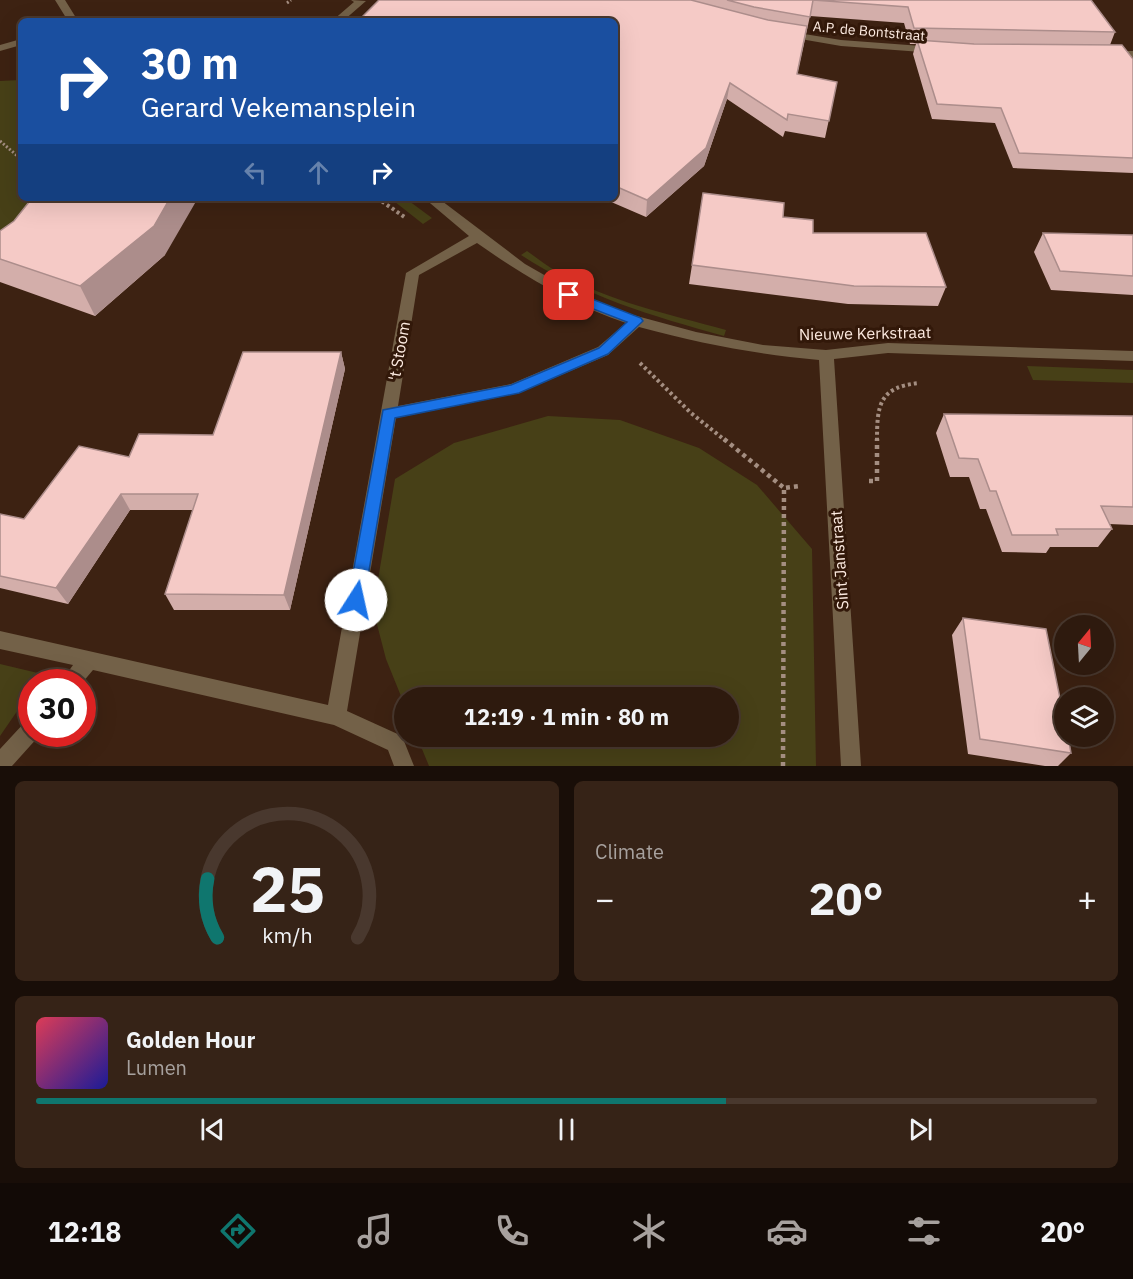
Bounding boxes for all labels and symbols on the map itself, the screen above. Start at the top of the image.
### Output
street label: A.P. de Bontstraat [812,17,926,45]
pin [543,269,594,320]
street label: 't Stoom [384,320,414,382]
street label: Nieuwe Kerkstraat [799,322,931,344]
street label: Sint Janstraat [826,510,852,610]
position arrow [324,568,388,632]
north arrow [1054,615,1114,675]
speed limit sign: 30 [18,669,96,747]

